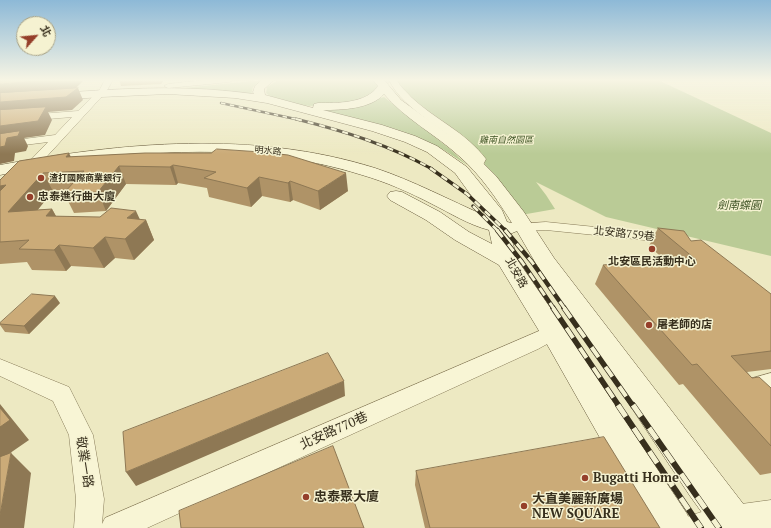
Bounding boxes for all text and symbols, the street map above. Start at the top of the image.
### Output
north arrow [16,16,56,56]
text: 北 [37,23,55,39]
park label: 雞南自然園區 [479,135,533,145]
street label: 明水路 [254,144,282,158]
marker: 渣打國際商業銀行 [36,173,46,183]
place label: 渣打國際商業銀行 [49,173,121,183]
place label: 忠泰進行曲大廈 [38,190,115,204]
marker: 忠泰進行曲大廈 [25,192,35,202]
park label: 劍南蝶園 [717,199,761,213]
street label: 北安路759巷 [593,224,655,244]
marker: 北安區民活動中心 [647,244,657,254]
street label: 北安路 [502,255,530,291]
place label: 北安區民活動中心 [608,255,696,269]
place label: 屠老師的店 [657,318,712,332]
marker: 屠老師的店 [644,320,654,330]
street label: 北安路770巷 [298,409,370,453]
street label: 敬業一路 [72,435,96,489]
place label: Bugatti Home [593,470,679,486]
marker: Bugatti Home [580,473,590,483]
place label: 忠泰聚大廈 [314,489,379,505]
place label: 大直美麗新廣場 NEW SQUARE [532,491,623,522]
marker: 忠泰聚大廈 [301,492,311,502]
marker: 大直美麗新廣場 NEW SQUARE [519,501,529,511]

